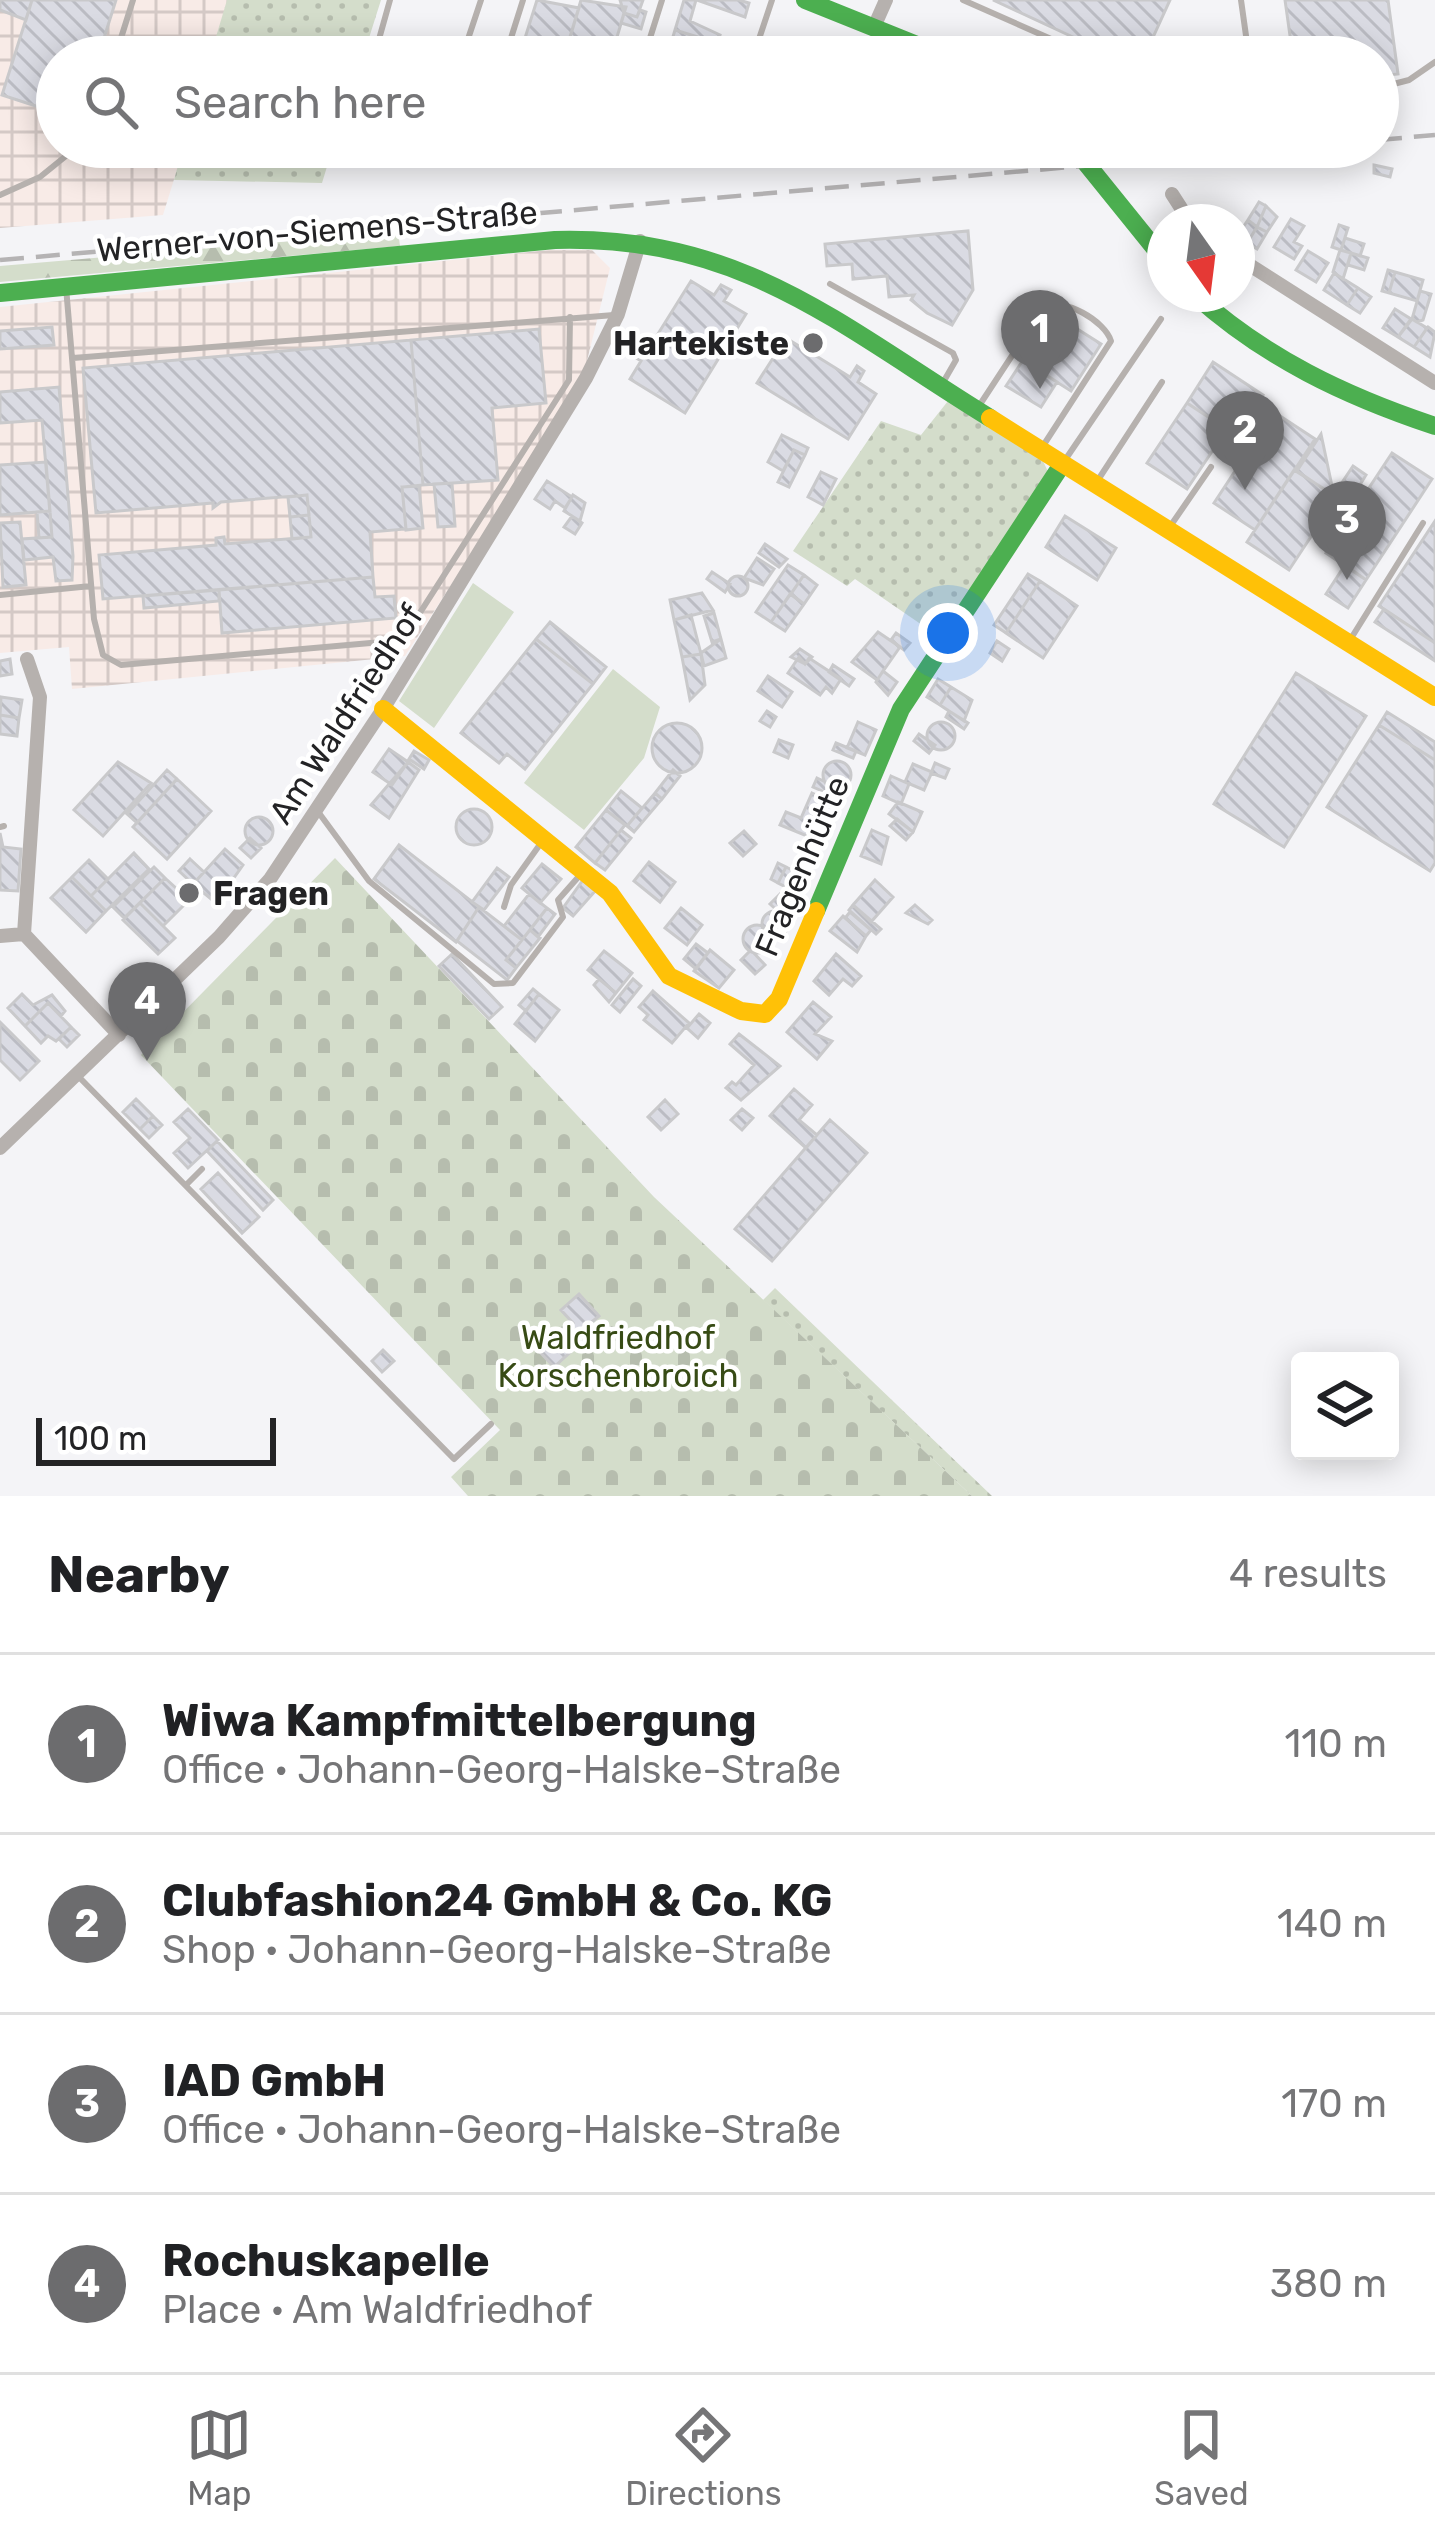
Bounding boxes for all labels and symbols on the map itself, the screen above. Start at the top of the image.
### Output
street label: Werner-von-Siemens-Straße [95,192,539,270]
north arrow [1147,204,1255,312]
pin: 1 [1001,290,1079,389]
place label: Hartekiste [613,324,789,363]
marker: Hartekiste [800,330,826,356]
pin: 2 [1206,391,1284,490]
pin: 3 [1308,481,1386,580]
street label: Am Waldfriedhof [261,597,432,831]
your location [918,603,978,663]
street label: Fragenhütte [747,770,857,962]
place label: Fragen [213,874,329,913]
marker: Fragen [176,880,202,906]
pin: 4 [108,962,186,1061]
park label: Waldfriedhof Korschenbroich [497,1318,739,1395]
scale bar [36,1412,276,1465]

